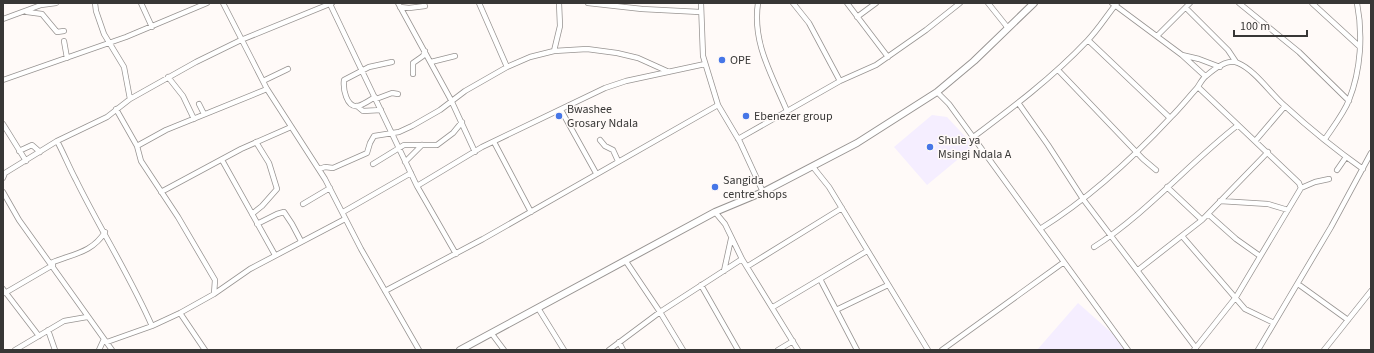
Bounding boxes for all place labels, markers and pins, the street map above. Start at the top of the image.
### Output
place label: OPE [730,52,751,69]
marker: OPE [717,55,727,65]
place label: Bwashee Grosary Ndala [567,101,638,132]
place label: Ebenezer group [754,108,833,125]
marker: Bwashee Grosary Ndala [554,111,564,121]
marker: Ebenezer group [741,111,751,121]
place label: Shule ya Msingi Ndala A [938,132,1012,163]
marker: Shule ya Msingi Ndala A [925,142,935,152]
place label: Sangida centre shops [723,172,787,203]
marker: Sangida centre shops [710,182,720,192]

